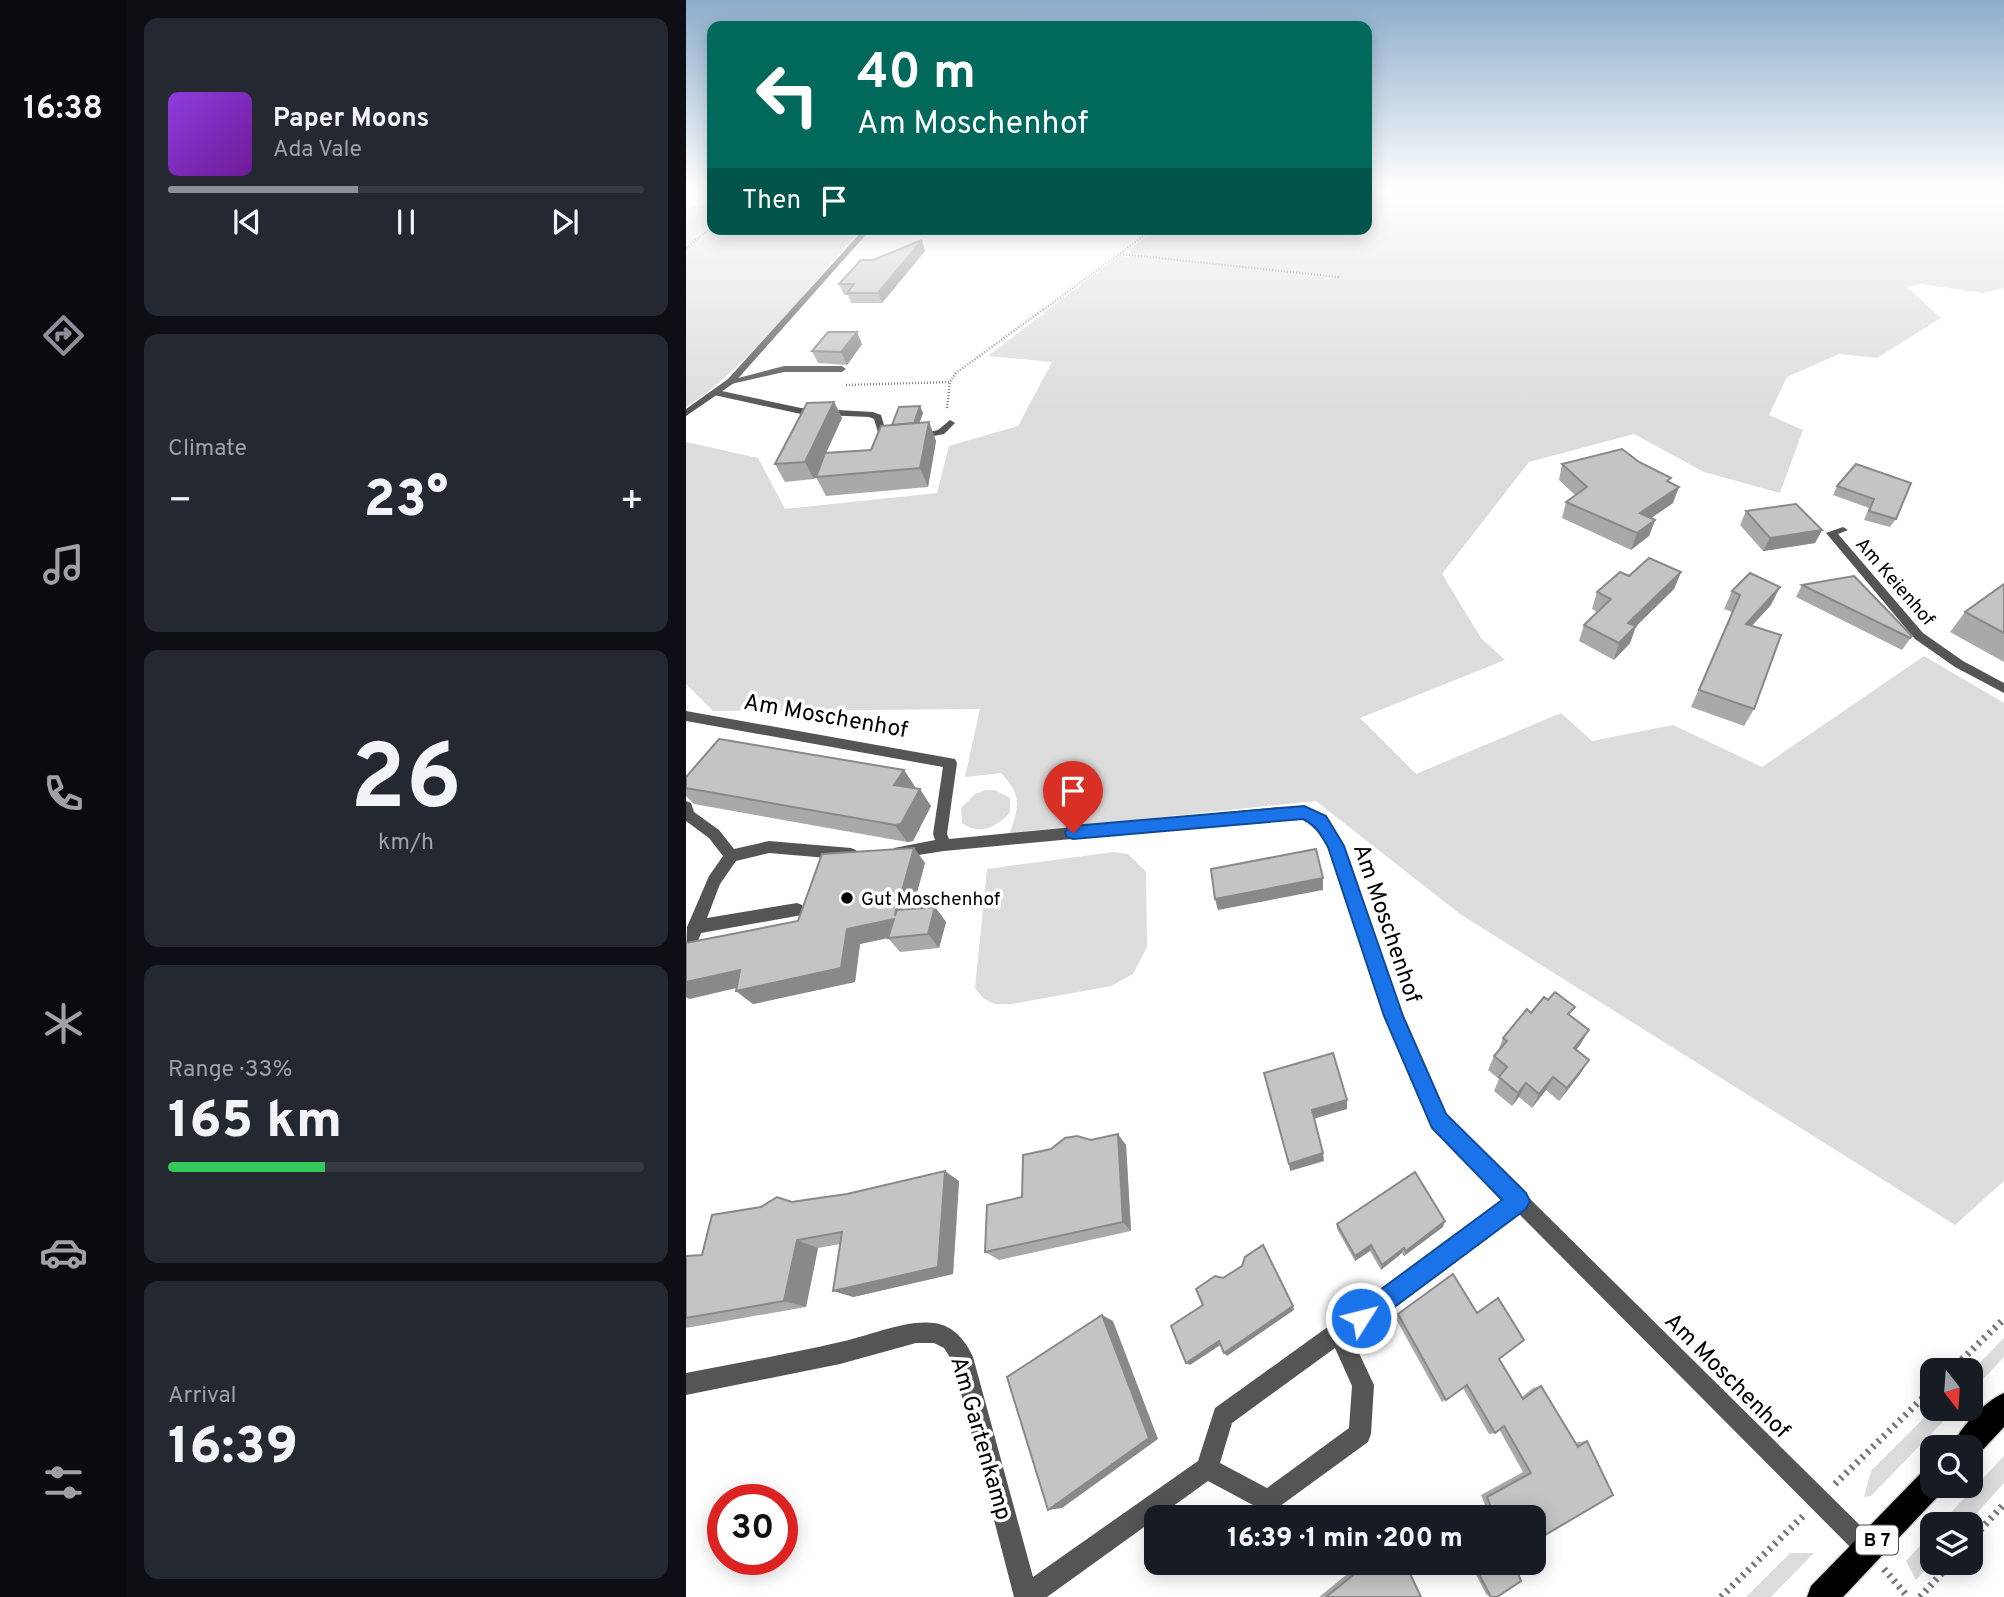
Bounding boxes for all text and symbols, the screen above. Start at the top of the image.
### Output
text: 40 m [857,44,976,106]
icon: left [742,49,833,140]
text: 16:38 [23,90,103,130]
text: Paper Moons [273,103,429,136]
text: Am Moschenhof [857,105,1088,145]
text: Ada Vale [273,136,362,165]
icon: arrive [815,182,853,220]
text: Then [742,185,801,218]
icon: previous [228,203,266,241]
icon: pause [387,203,425,241]
icon: next [546,203,584,241]
icon: directions [39,311,88,360]
text: Climate [168,435,247,464]
text: 23° [364,469,448,535]
text: − [168,478,193,527]
text: + [619,478,644,527]
street label: Am Keienhof [1850,533,1940,632]
icon: music [39,540,88,589]
street label: Am Moschenhof [741,689,910,746]
text: 26 [350,726,462,841]
pin [1043,761,1103,833]
icon: phone [39,769,88,818]
icon: arrive [1054,772,1092,810]
text: km/h [378,829,434,858]
street label: Am Moschenhof [1345,841,1426,1007]
place label: Gut Moschenhof [861,888,1001,912]
marker: Gut Moschenhof [839,890,855,906]
icon: climate [39,999,88,1048]
text: Range · 33% [168,1056,292,1085]
text: 165 km [168,1090,342,1156]
icon: car [39,1228,88,1277]
position arrow [1324,1281,1398,1355]
street label: Am Moschenhof [1657,1308,1795,1446]
street label: Am Gartenkamp [942,1354,1017,1524]
north arrow [1920,1358,1983,1421]
map controls [1920,1358,1983,1575]
text: Arrival [168,1382,237,1411]
text: 16:39 [168,1416,298,1482]
button: search [1920,1435,1983,1498]
icon: filters [39,1458,88,1507]
speed limit sign: 30 [707,1484,798,1575]
button: layers [1920,1512,1983,1575]
text: 16:39 · 1 min · 200 m [1227,1523,1463,1556]
road number: B 7 [1856,1526,1898,1554]

